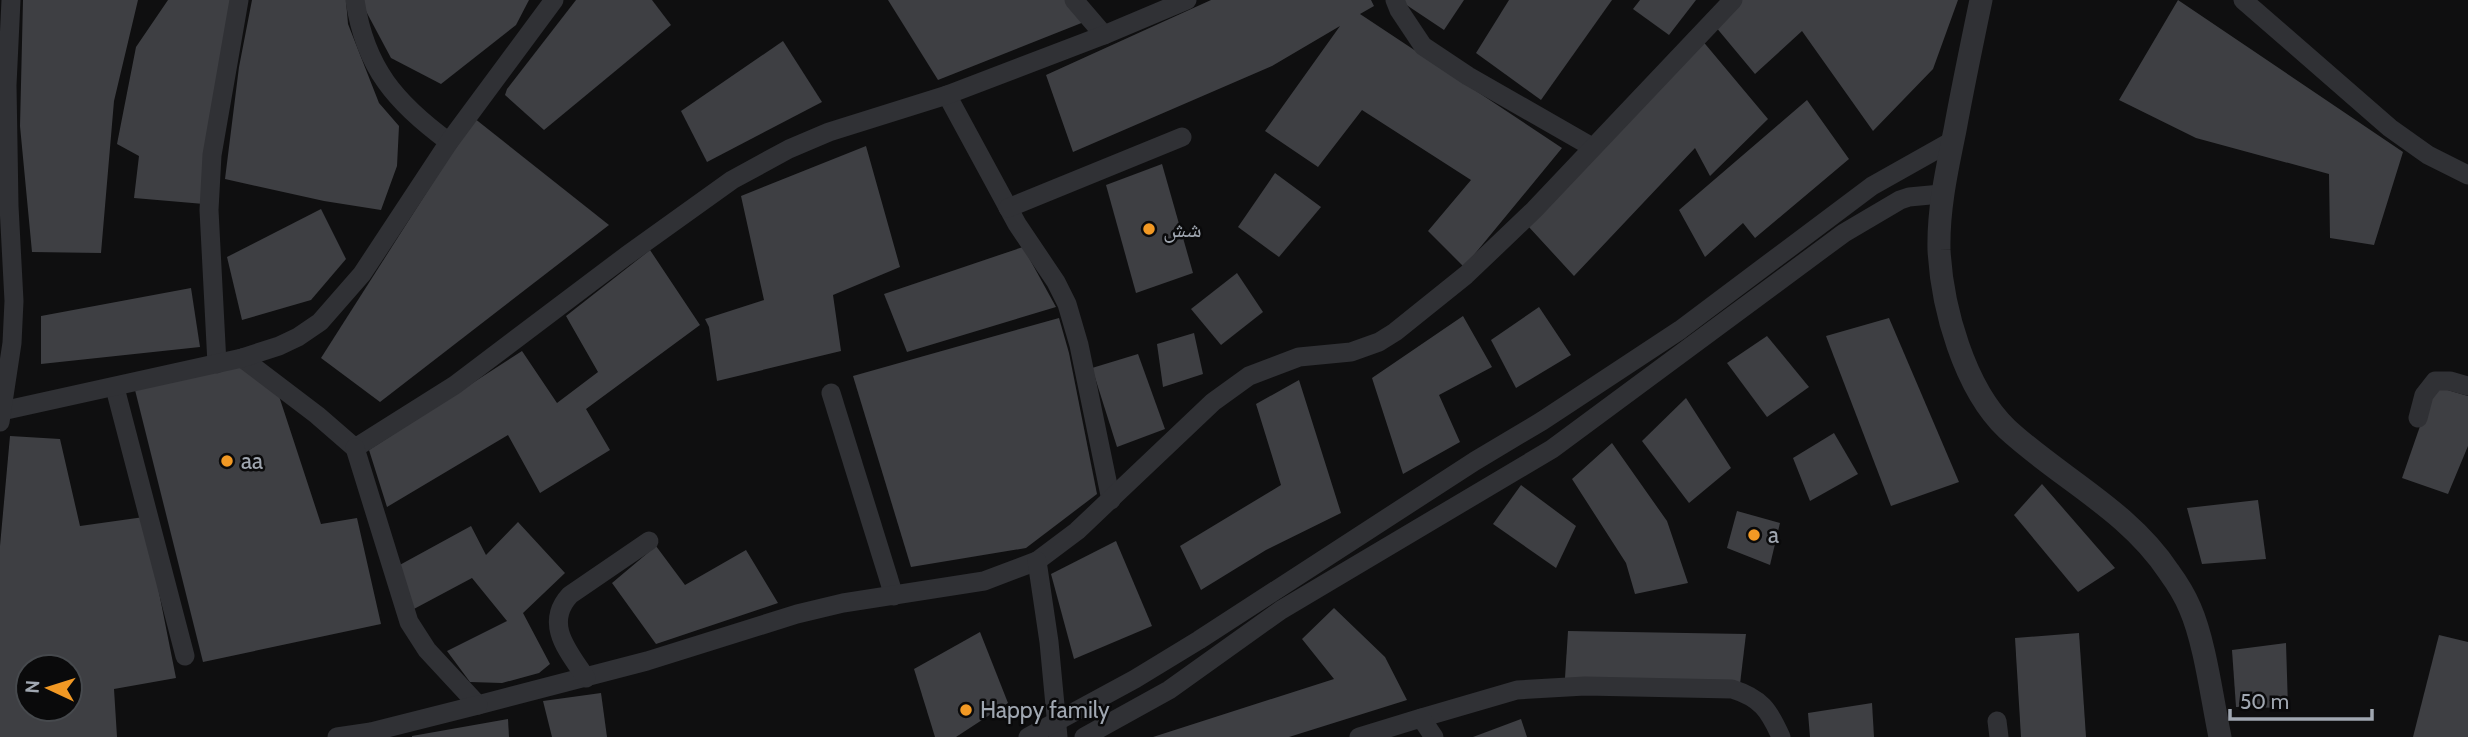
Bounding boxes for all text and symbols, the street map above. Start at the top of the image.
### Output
place label: شش [1163,215,1202,243]
marker: شش [1141,221,1157,237]
place label: aa [241,447,263,475]
marker: aa [219,453,235,469]
place label: a [1768,521,1779,549]
marker: a [1746,527,1762,543]
north arrow [14,653,84,723]
scale bar [2230,678,2372,722]
text: N [21,679,44,694]
text: 50 m [2240,689,2289,714]
place label: Happy family [980,696,1110,724]
marker: Happy family [958,702,974,718]

